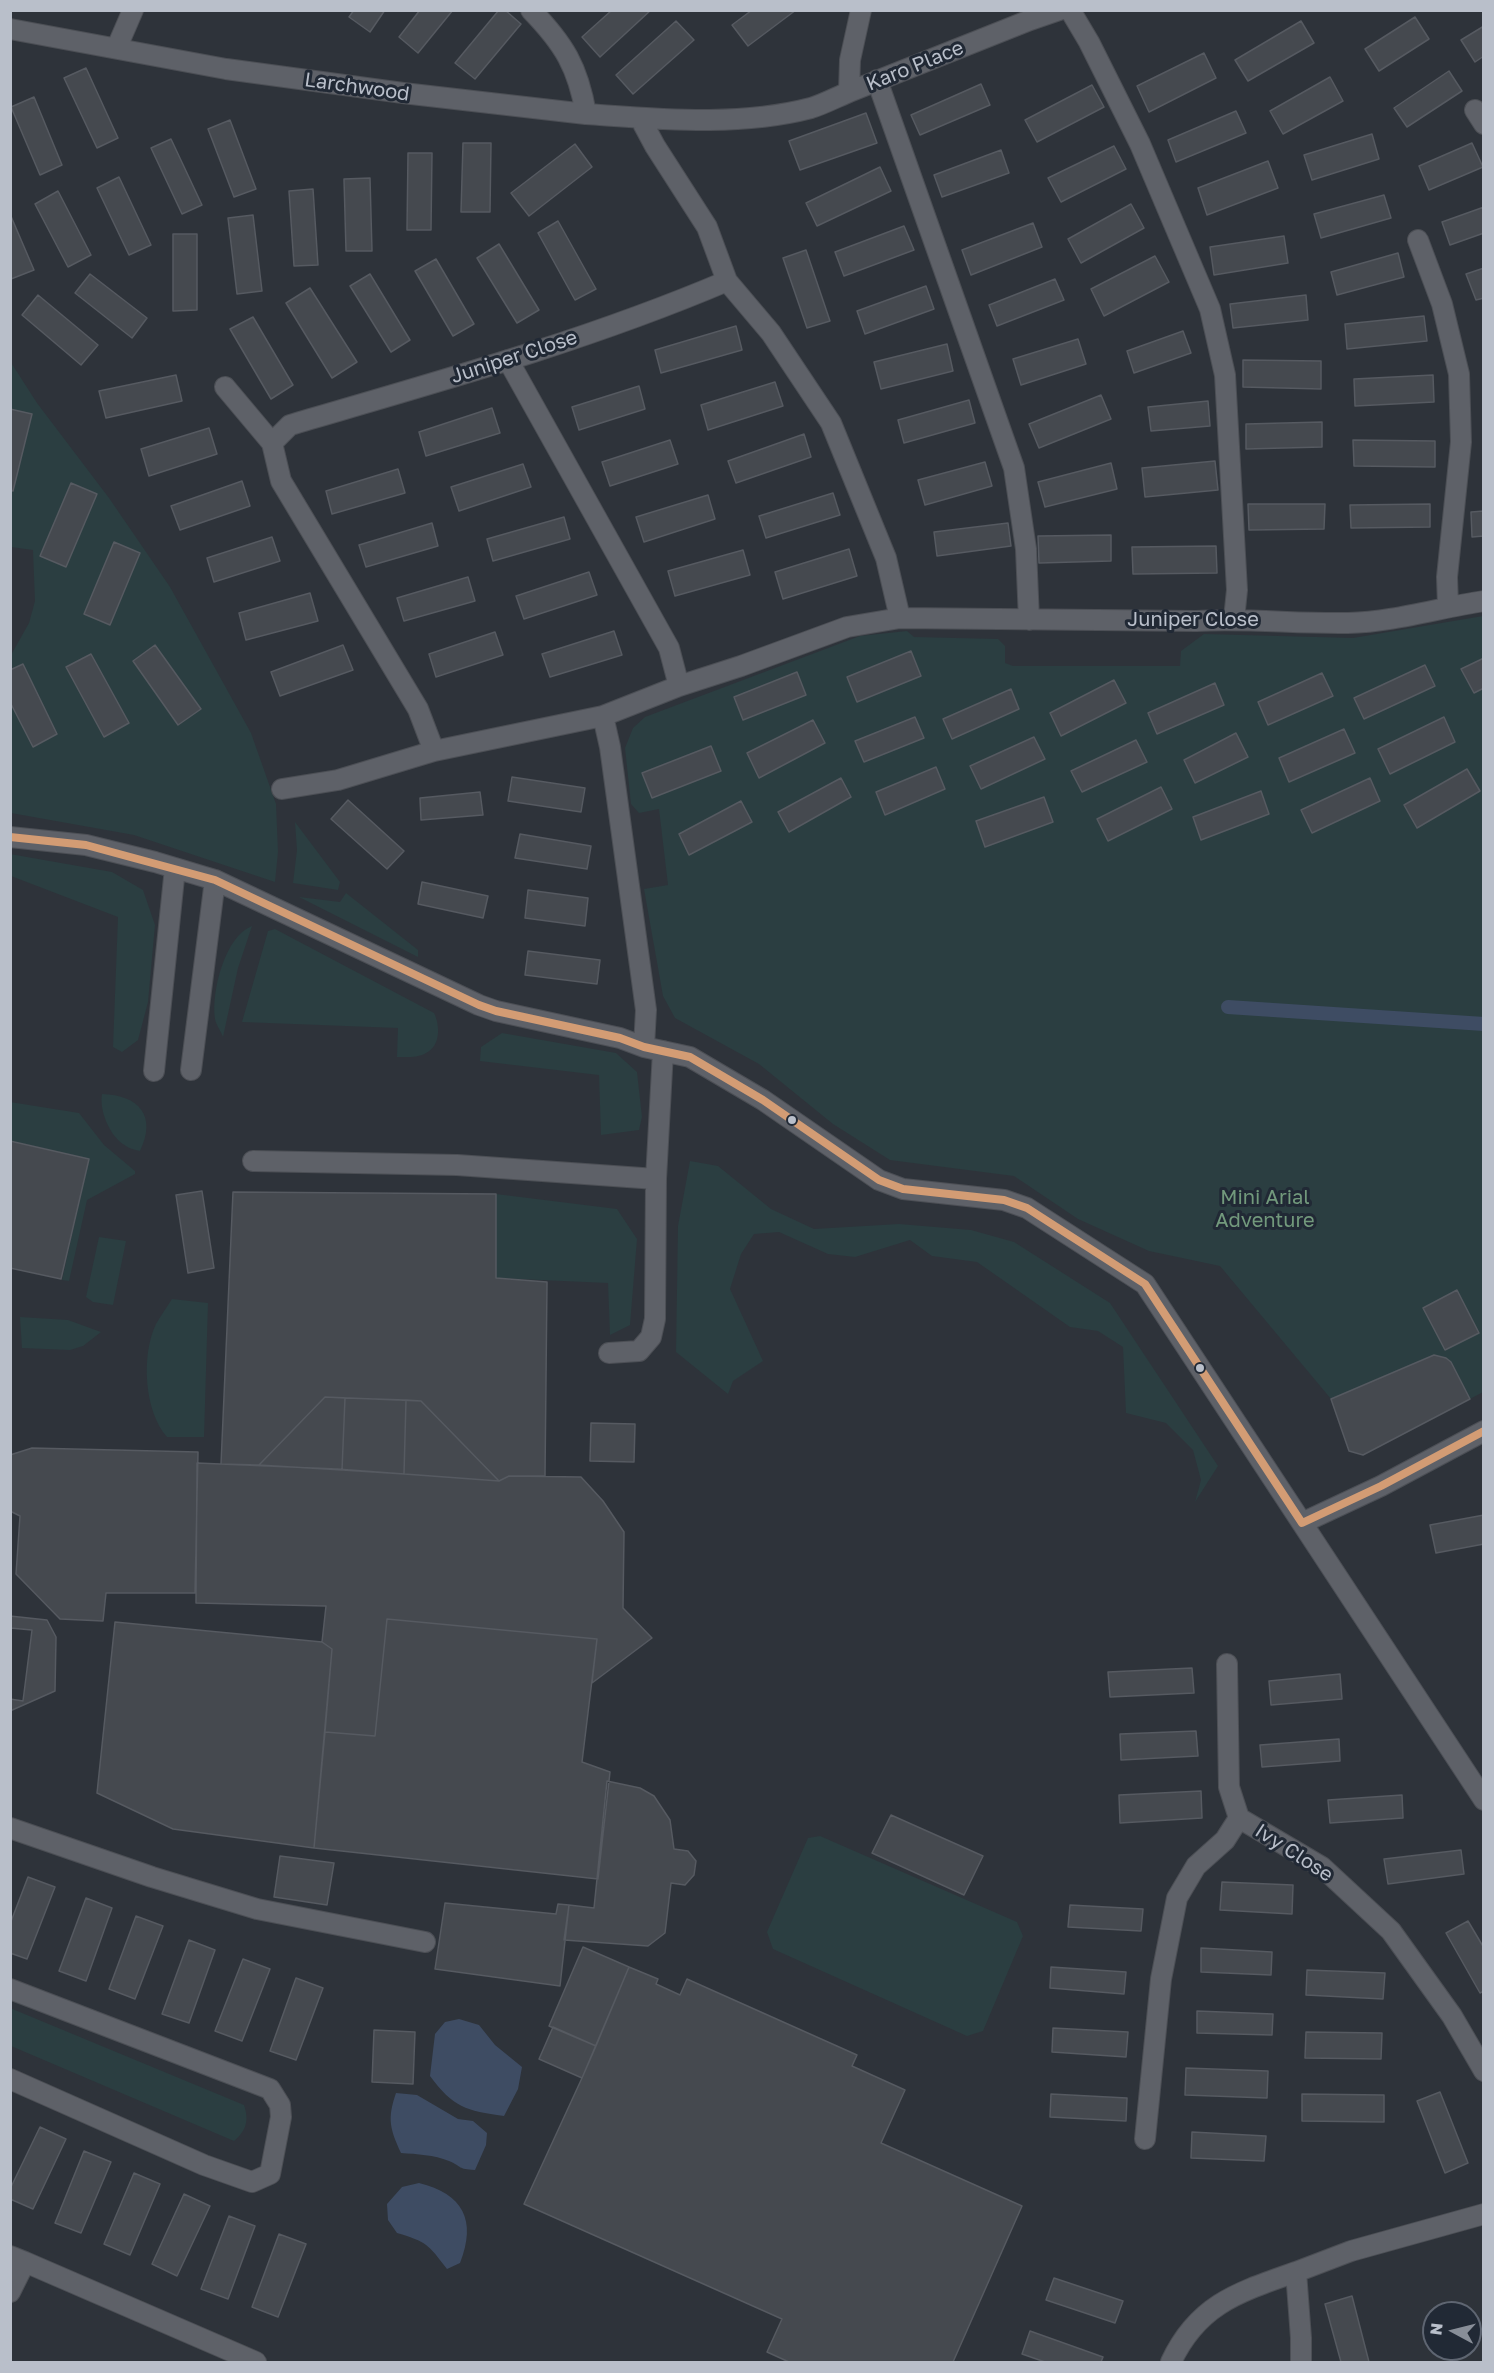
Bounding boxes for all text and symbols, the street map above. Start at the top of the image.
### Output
street label: Karo Place [863,36,967,96]
street label: Larchwood [303,68,411,106]
street label: Juniper Close [448,325,580,389]
street label: Juniper Close [1127,608,1259,632]
unlabelled marker [786,1114,798,1126]
park label: Mini Arial Adventure [1215,1186,1315,1233]
unlabelled marker [1194,1362,1206,1374]
street label: Ivy Close [1250,1819,1338,1887]
north arrow [1422,2301,1482,2361]
text: N [1425,2322,1447,2336]

